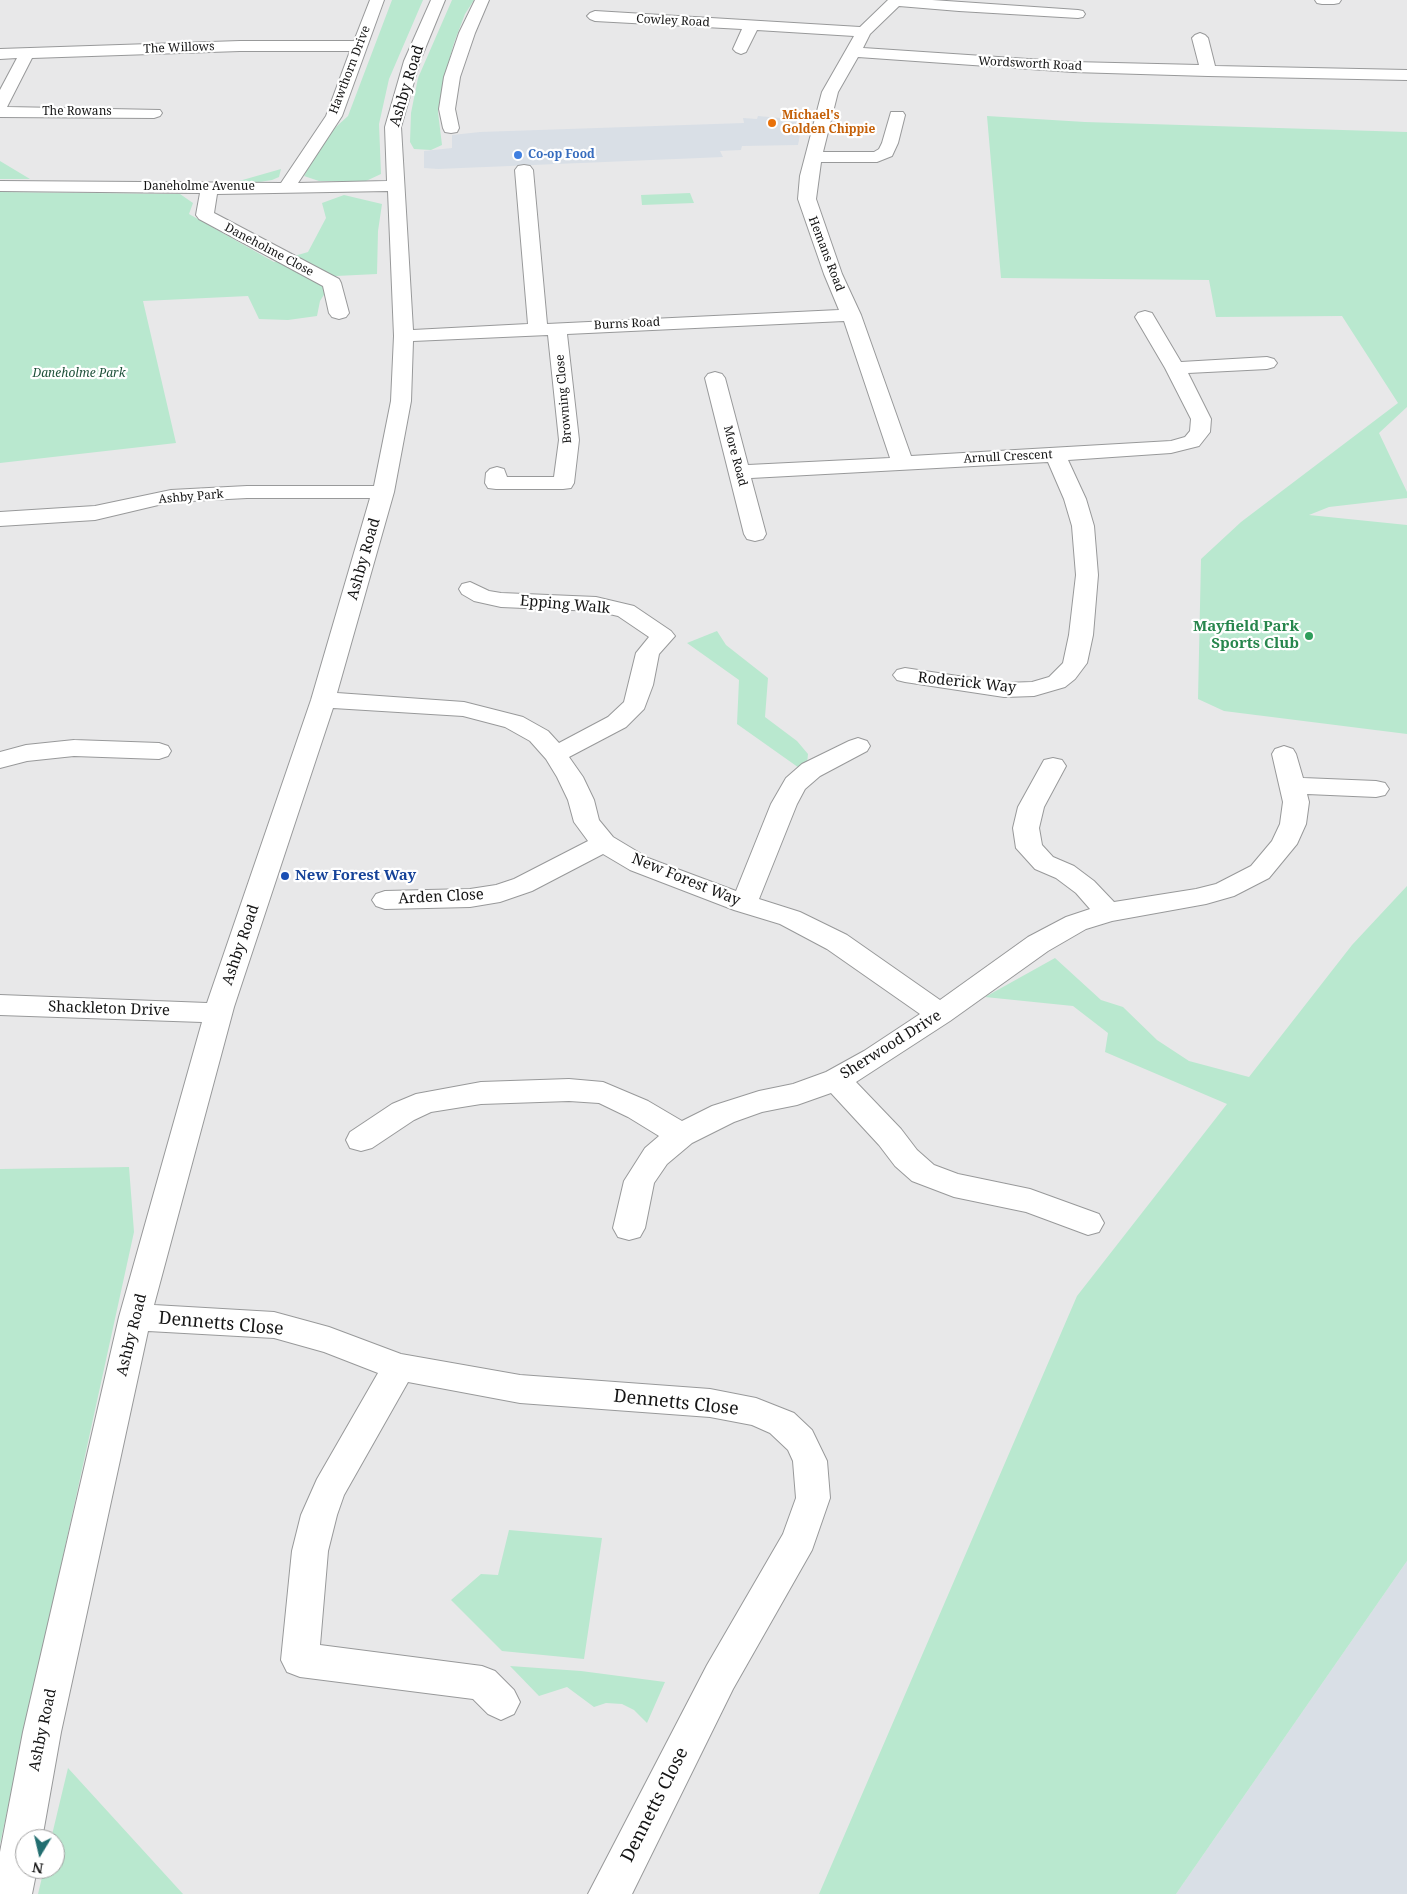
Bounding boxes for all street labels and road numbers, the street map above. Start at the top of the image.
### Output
street label: Cowley Road [636,12,710,30]
street label: Hawthorn Drive [327,24,373,116]
street label: The Willows [143,40,215,56]
street label: Ashby Road [386,43,428,129]
street label: Wordsworth Road [978,54,1082,74]
street label: The Rowans [42,105,112,119]
street label: Daneholme Avenue [143,180,255,194]
street label: Hemans Road [805,214,847,294]
street label: Daneholme Close [222,220,316,280]
street label: Burns Road [594,315,660,333]
street label: Browning Close [553,354,575,444]
street label: More Road [720,424,750,488]
street label: Arnull Crescent [963,447,1053,467]
street label: Ashby Park [158,487,224,507]
street label: Ashby Road [344,516,384,602]
street label: Epping Walk [519,592,611,618]
street label: Roderick Way [917,669,1017,697]
street label: New Forest Way [629,850,743,910]
street label: Arden Close [398,886,484,908]
street label: Ashby Road [219,902,263,988]
street label: Shackleton Drive [48,998,170,1020]
street label: Sherwood Drive [837,1007,945,1083]
street label: Ashby Road [113,1292,151,1378]
street label: Dennetts Close [157,1308,285,1340]
street label: Dennetts Close [612,1386,740,1420]
street label: Ashby Road [25,1687,61,1773]
street label: Dennetts Close [617,1744,693,1866]

